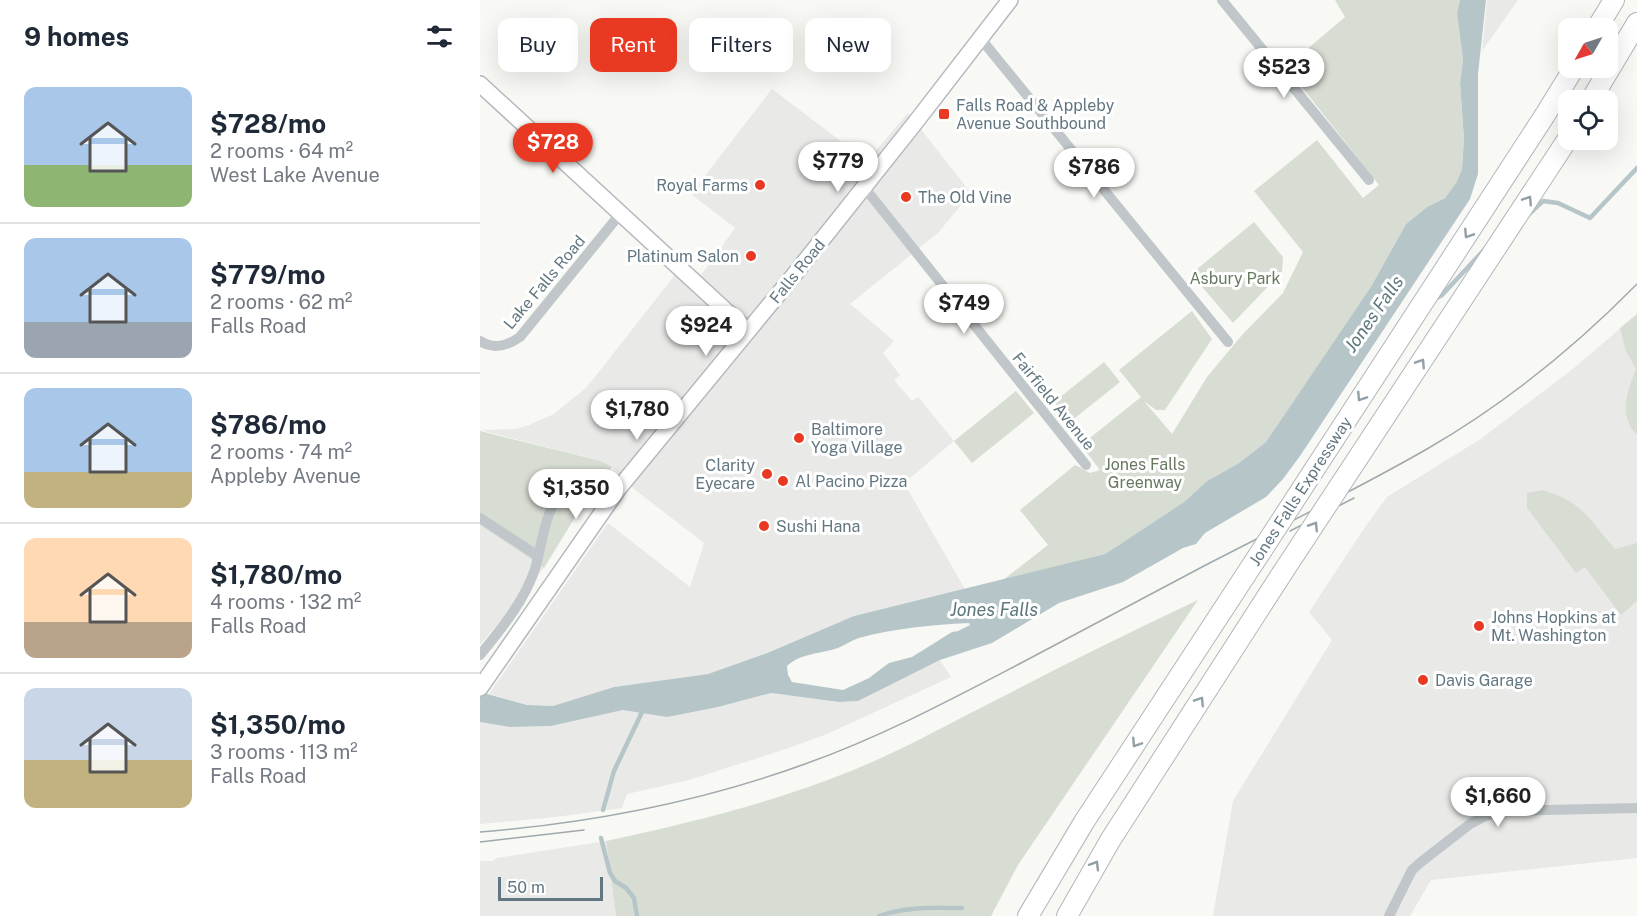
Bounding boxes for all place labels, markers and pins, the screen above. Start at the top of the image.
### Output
pin: $523 [1248,48,1320,99]
place label: Falls Road & Appleby Avenue Southbound [956,96,1115,133]
marker: Falls Road & Appleby Avenue Southbound [937,107,951,121]
pin: $728 [517,123,589,174]
pin: $779 [802,142,874,193]
pin: $786 [1058,148,1130,199]
place label: Royal Farms [656,176,748,195]
marker: Royal Farms [753,178,767,192]
place label: The Old Vine [918,188,1012,207]
marker: The Old Vine [899,190,913,204]
place label: Platinum Salon [627,247,739,266]
marker: Platinum Salon [744,249,758,263]
pin: $749 [928,284,1000,335]
pin: $924 [670,306,742,357]
pin: $1,780 [588,390,686,441]
place label: Baltimore Yoga Village [811,420,903,457]
marker: Baltimore Yoga Village [792,431,806,445]
place label: Clarity Eyecare [695,456,755,493]
marker: Clarity Eyecare [760,467,774,481]
pin: $1,350 [527,469,625,520]
place label: Al Pacino Pizza [795,472,907,491]
marker: Al Pacino Pizza [776,474,790,488]
place label: Sushi Hana [776,517,860,536]
marker: Sushi Hana [757,519,771,533]
place label: Johns Hopkins at Mt. Washington [1491,608,1616,645]
marker: Johns Hopkins at Mt. Washington [1472,619,1486,633]
place label: Davis Garage [1435,671,1533,690]
marker: Davis Garage [1416,673,1430,687]
pin: $1,660 [1449,777,1547,828]

